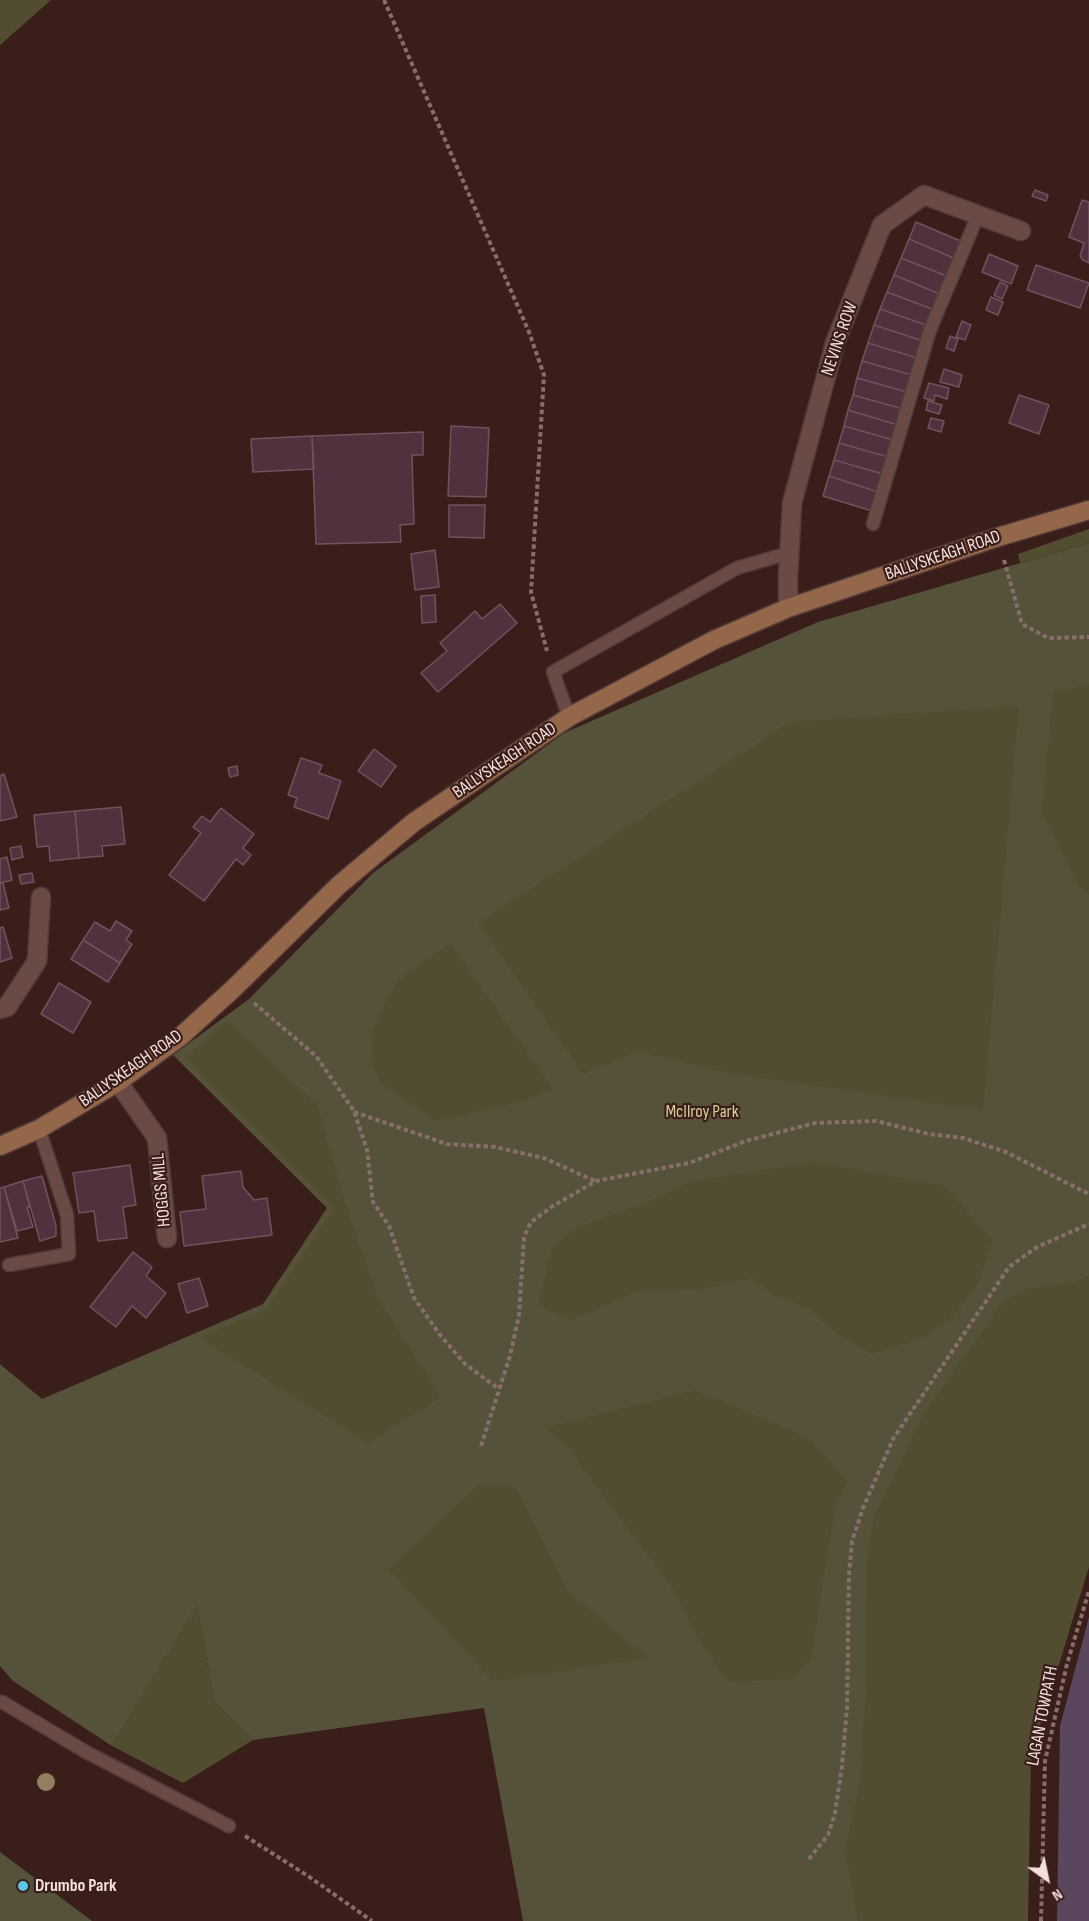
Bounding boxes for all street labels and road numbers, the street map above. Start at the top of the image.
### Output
street label: NEVINS ROW [817,299,863,379]
street label: BALLYSKEAGH ROAD [883,526,1003,586]
street label: BALLYSKEAGH ROAD [449,718,561,804]
street label: BALLYSKEAGH ROAD [75,1026,187,1112]
street label: HOGGS MILL [148,1152,176,1228]
street label: LAGAN TOWPATH [1023,1664,1063,1768]

